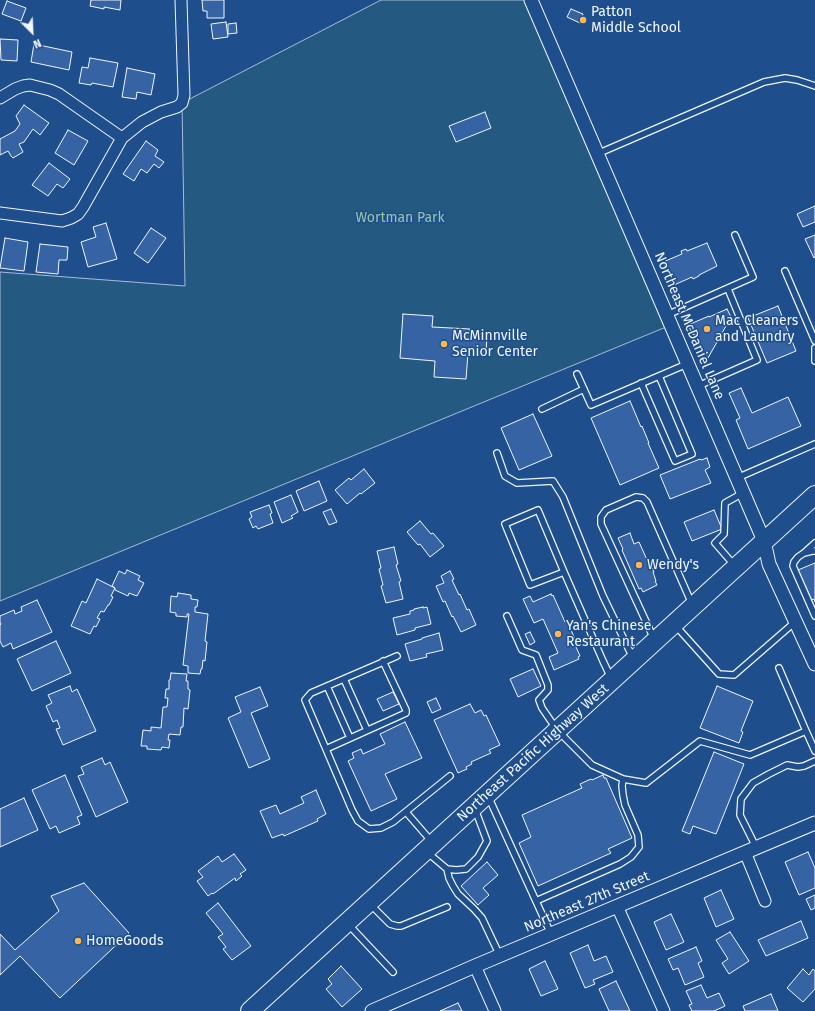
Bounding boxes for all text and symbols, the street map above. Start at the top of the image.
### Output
place label: Patton Middle School [591,4,681,36]
north arrow [12,12,52,52]
marker: Patton Middle School [578,15,588,25]
text: N [31,36,43,51]
park label: Wortman Park [355,210,445,226]
street label: Northeast McDaniel Lane [650,250,728,402]
place label: Mac Cleaners and Laundry [715,313,798,346]
marker: Mac Cleaners and Laundry [702,324,712,334]
place label: McMinnville Senior Center [452,328,538,360]
marker: McMinnville Senior Center [439,339,449,349]
place label: Wendy's [647,557,699,573]
marker: Wendy's [634,560,644,570]
place label: Yan's Chinese Restaurant [566,618,651,650]
marker: Yan's Chinese Restaurant [553,629,563,639]
street label: Northeast Pacific Highway West [454,680,612,826]
street label: Northeast 27th Street [522,868,652,936]
place label: HomeGoods [86,933,163,949]
marker: HomeGoods [73,936,83,946]

